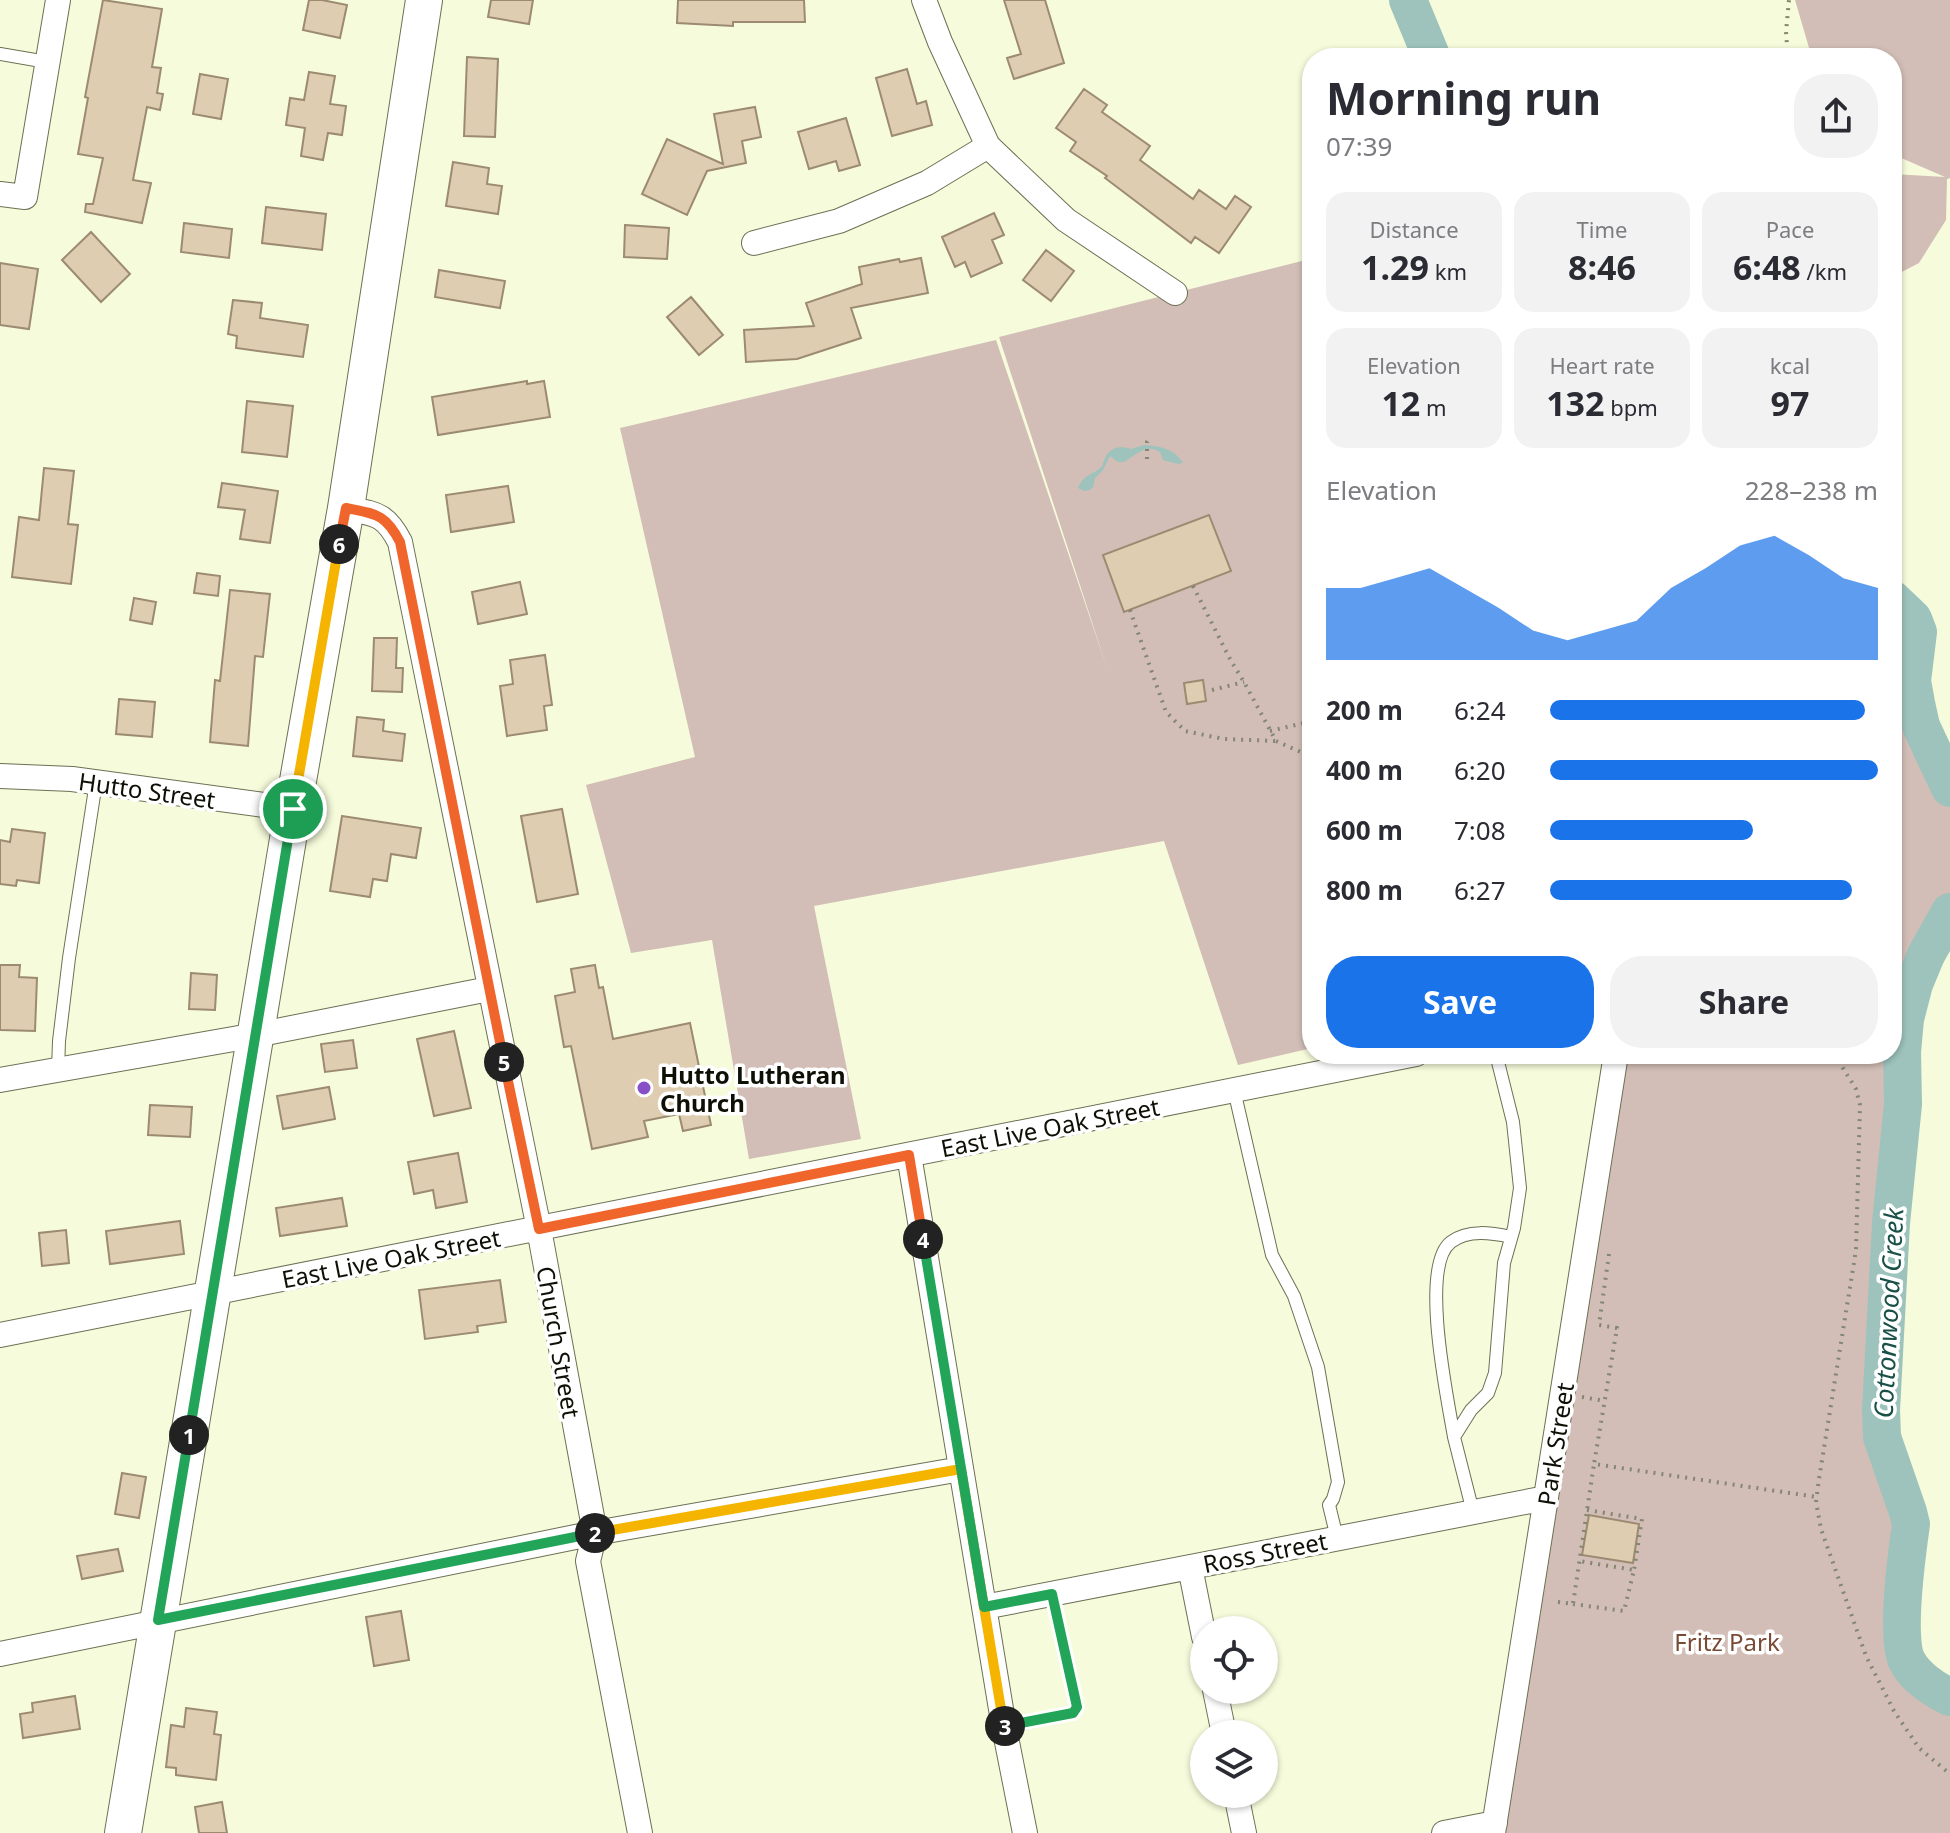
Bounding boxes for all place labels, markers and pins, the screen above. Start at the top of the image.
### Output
pin: 6 [319,524,359,564]
pin [259,775,327,843]
pin: 5 [484,1042,524,1082]
place label: Hutto Lutheran Church [660,1058,846,1119]
marker: Hutto Lutheran Church [635,1079,653,1097]
pin: 4 [903,1219,943,1259]
pin: 1 [169,1415,209,1455]
pin: 2 [575,1513,615,1553]
pin: 3 [985,1706,1025,1746]

